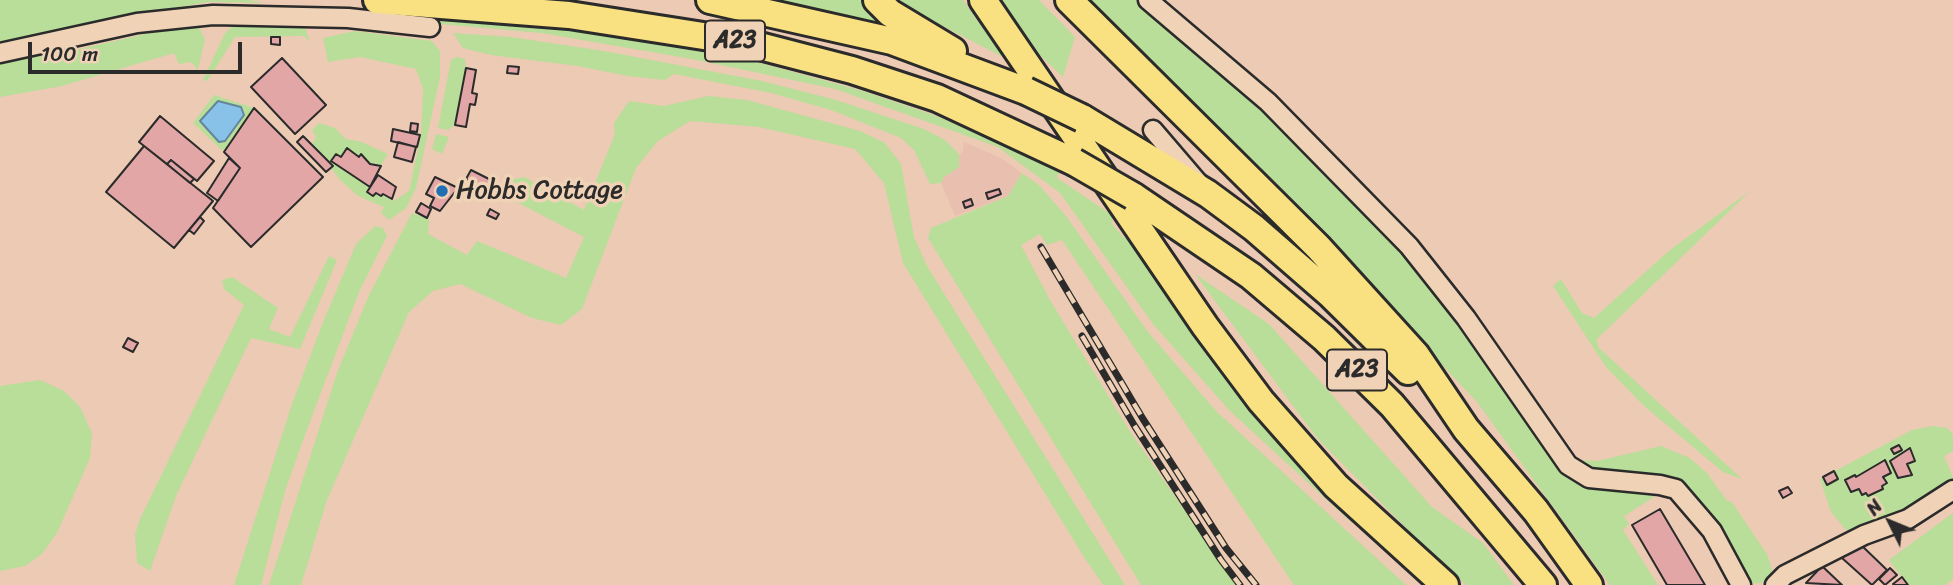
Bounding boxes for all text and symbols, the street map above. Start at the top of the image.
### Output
road number: A23 [705,20,765,61]
scale bar [32,28,245,72]
text: 100 m [41,35,98,73]
place label: Hobbs Cottage [456,175,623,207]
marker: Hobbs Cottage [434,183,450,199]
road number: A23 [1327,349,1387,390]
north arrow [1855,487,1925,557]
text: N [1858,491,1891,523]

